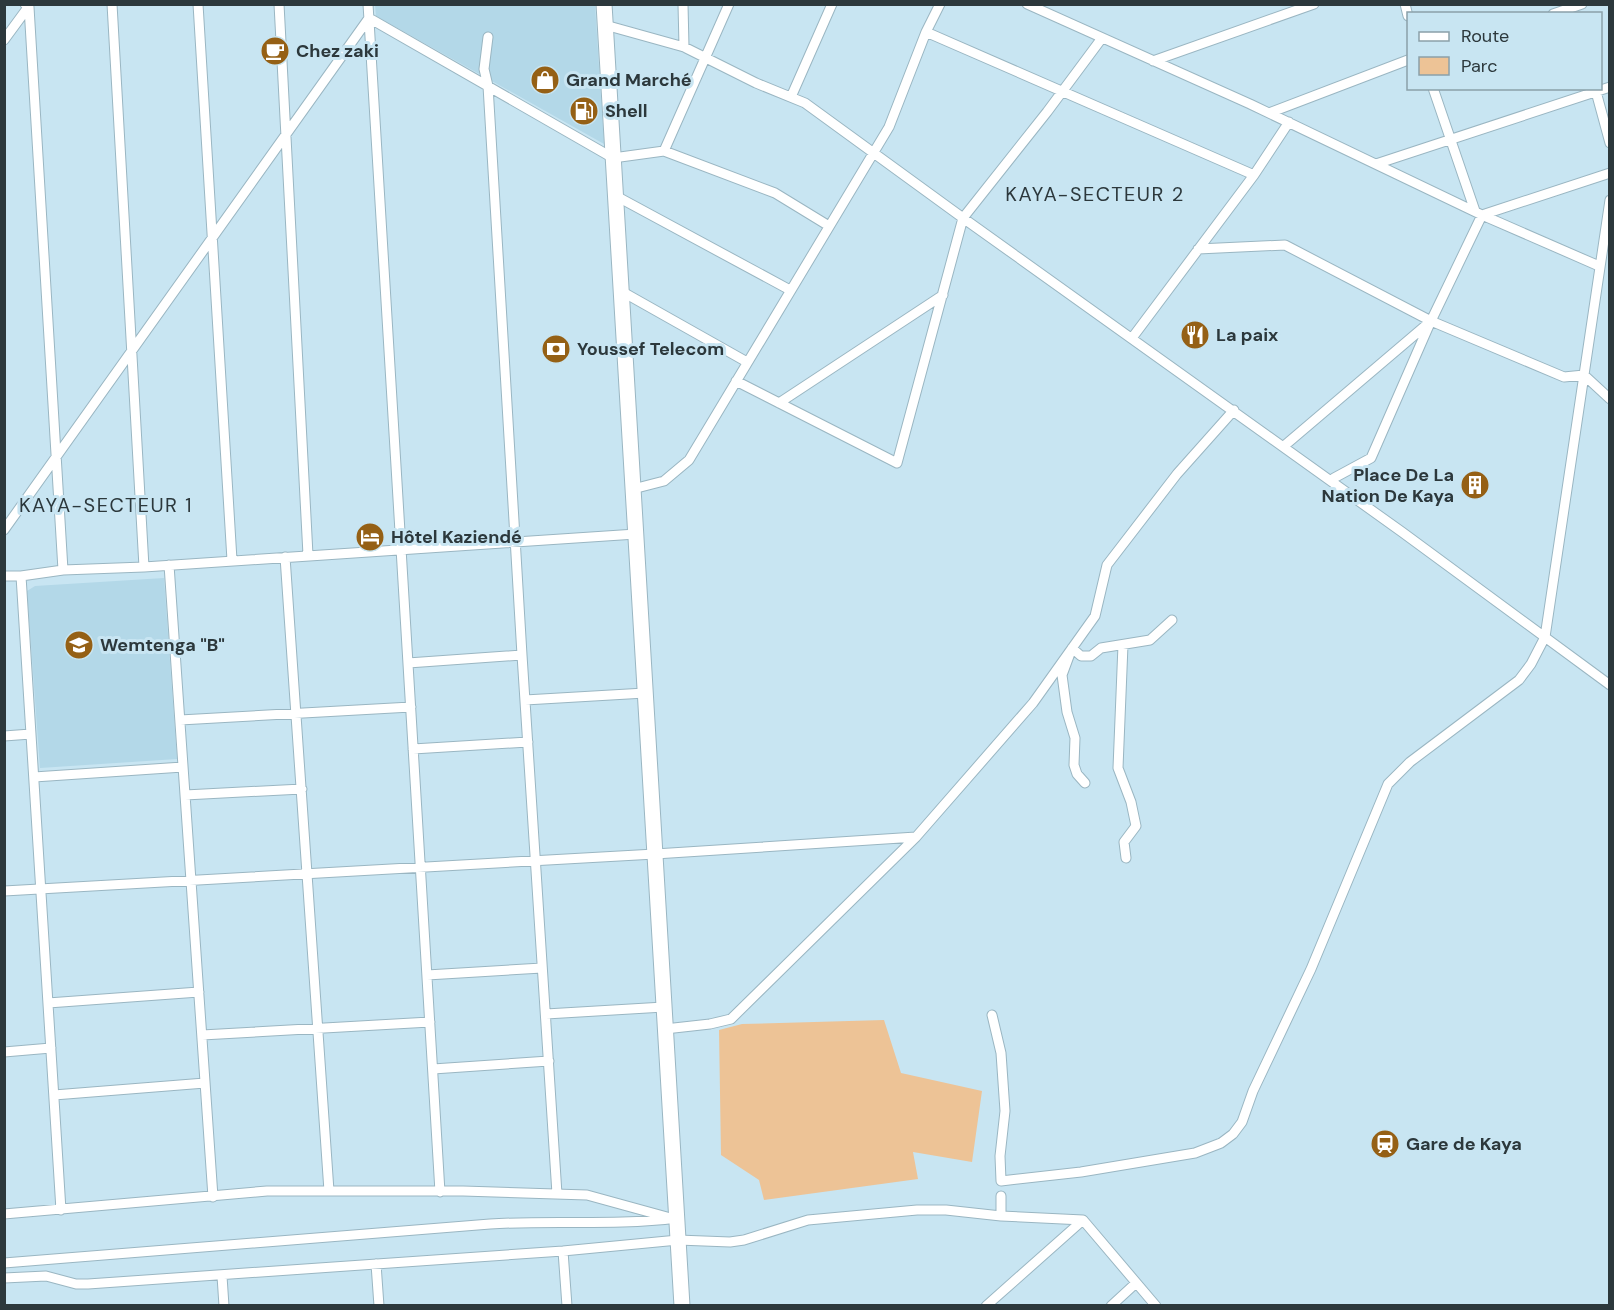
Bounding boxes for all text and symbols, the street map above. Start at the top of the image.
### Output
legend [1407,12,1602,90]
text: Route [1461,24,1509,48]
cafe icon: Chez zaki [259,35,291,67]
place label: Chez zaki [296,39,379,63]
text: Parc [1461,54,1497,78]
shop icon: Grand Marché [529,64,561,96]
place label: Grand Marché [566,68,692,92]
fuel station icon: Shell [568,95,600,127]
place label: Shell [605,99,647,123]
district label: KAYA-SECTEUR 2 [1005,181,1185,207]
restaurant icon: La paix [1179,319,1211,351]
place label: La paix [1216,323,1278,347]
bank icon: Youssef Telecom [540,333,572,365]
place label: Youssef Telecom [577,337,724,361]
place label: Place De La Nation De Kaya [1322,463,1454,508]
building icon: Place De La Nation De Kaya [1459,469,1491,501]
district label: KAYA-SECTEUR 1 [19,492,193,518]
hotel icon: Hôtel Kaziendé [354,521,386,553]
place label: Hôtel Kaziendé [391,525,522,549]
school or university icon: Wemtenga "B" [63,629,95,661]
place label: Wemtenga "B" [100,633,225,657]
station icon: Gare de Kaya [1369,1128,1401,1160]
place label: Gare de Kaya [1406,1132,1522,1156]

